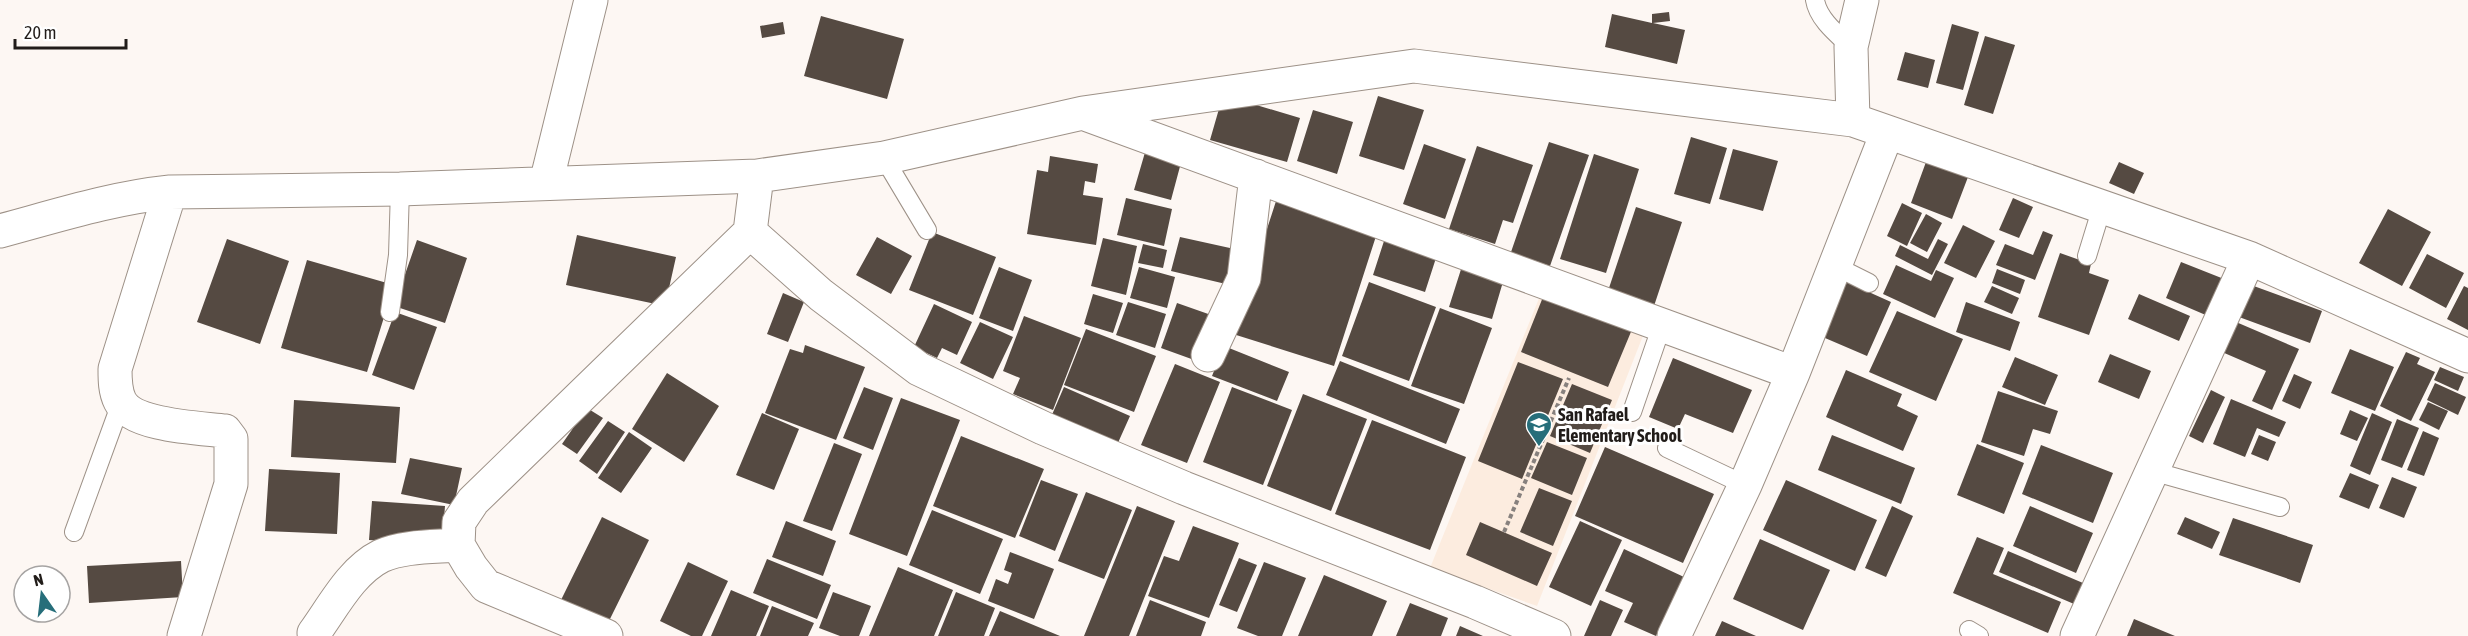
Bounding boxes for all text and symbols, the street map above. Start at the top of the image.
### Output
scale bar [15,12,126,50]
text: 20 m [24,22,56,43]
place label: San Rafael Elementary School [1558,404,1682,446]
school or university icon: San Rafael Elementary School [1524,410,1554,448]
north arrow [12,564,72,624]
text: N [32,570,45,589]

